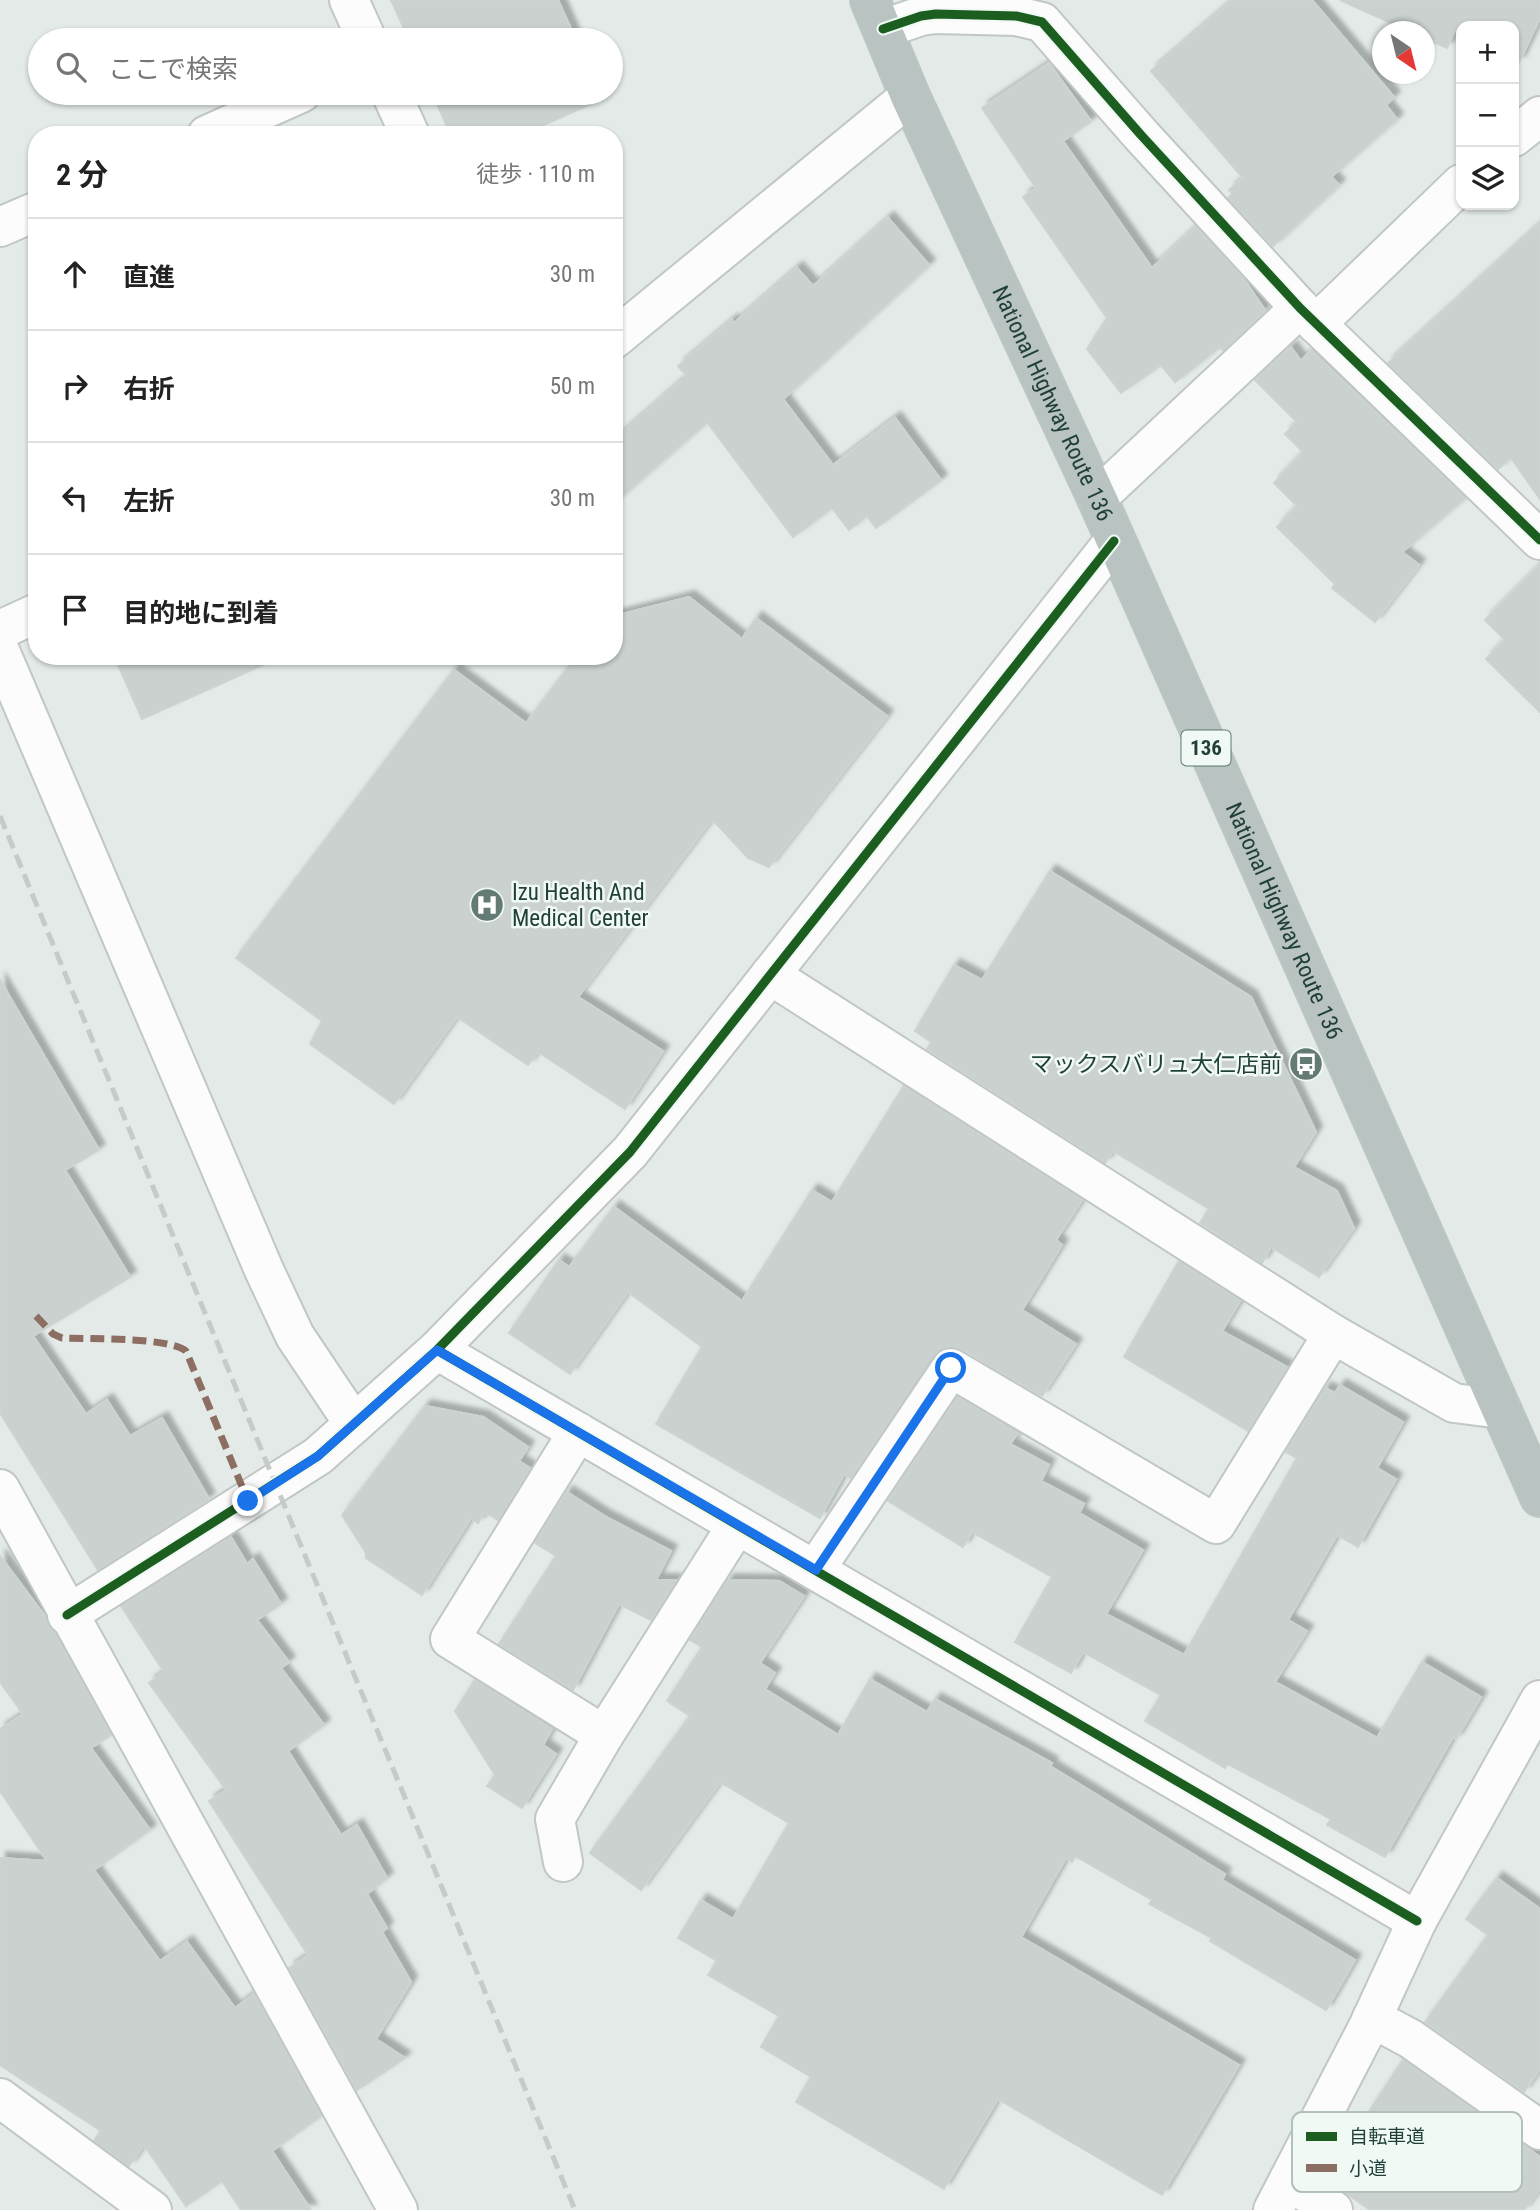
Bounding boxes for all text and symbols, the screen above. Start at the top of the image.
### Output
north arrow [1372,21,1435,84]
map controls [1456,21,1519,210]
button: + [1456,21,1519,84]
search box [28,28,623,105]
icon: search [52,48,90,86]
text: ここで検索 [108,54,238,84]
button: − [1456,84,1519,147]
button: layers [1456,147,1519,210]
text: 2 分 [56,157,108,192]
text: 徒歩 · 110 m [476,161,595,188]
icon: ahead [56,255,94,293]
text: 30 m [550,261,595,288]
text: 直進 [123,262,175,292]
street label: National Highway Route 136 [986,282,1119,525]
icon: right [56,367,94,405]
text: 50 m [550,373,595,400]
text: 右折 [123,374,175,404]
icon: left [56,479,94,517]
text: 30 m [550,485,595,512]
text: 左折 [123,486,175,516]
icon: arrive [56,591,94,629]
text: 目的地に到着 [123,598,279,628]
road number: 136 [1182,730,1230,766]
street label: National Highway Route 136 [1220,799,1348,1044]
place label: Izu Health And Medical Center [512,879,649,932]
hospital icon: Izu Health And Medical Center [468,886,506,924]
bus stop icon: マックスバリュ大仁店前 [1287,1045,1325,1083]
place label: マックスバリュ大仁店前 [1030,1051,1282,1078]
route start [935,1352,966,1383]
route end [232,1485,263,1516]
legend [1292,2112,1522,2192]
text: 自転車道 [1349,2125,1425,2148]
text: 小道 [1349,2157,1387,2180]

